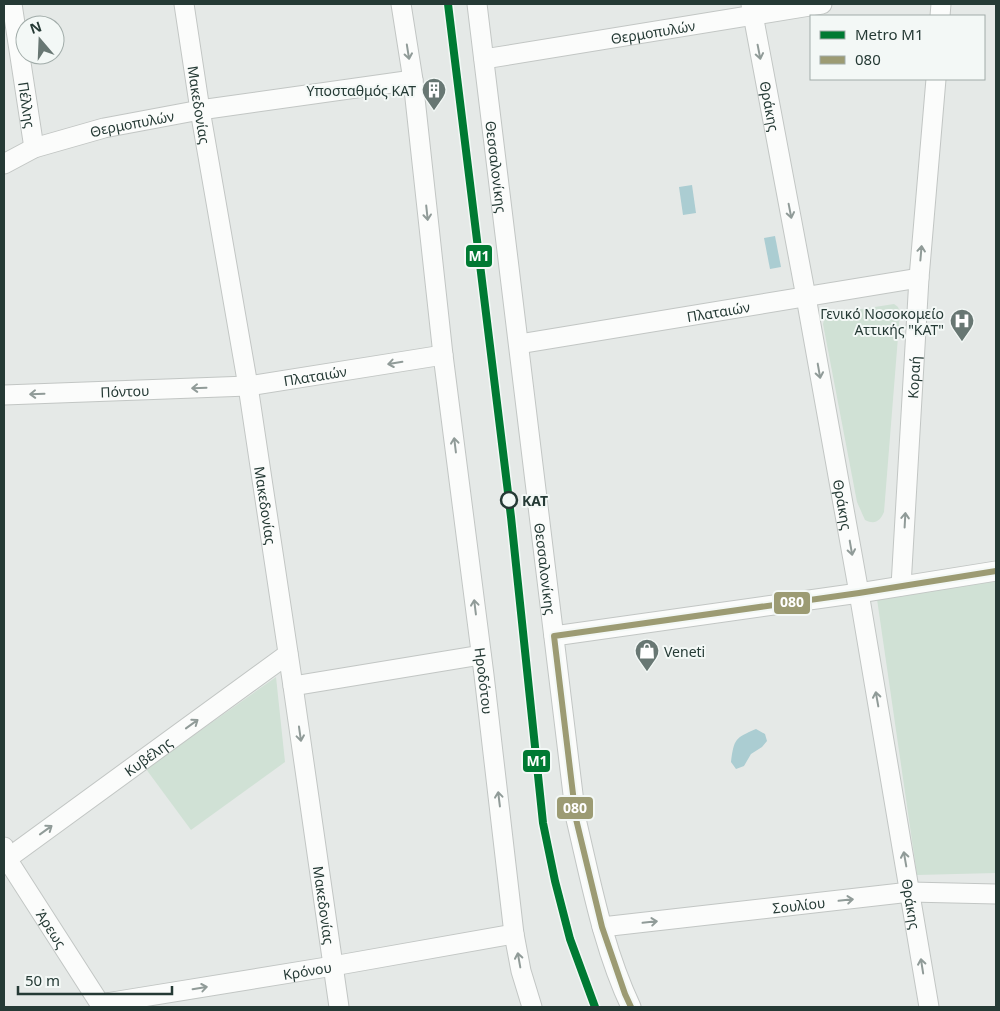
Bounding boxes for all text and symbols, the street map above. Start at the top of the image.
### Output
north arrow [15,15,65,65]
street label: Θερμοπυλών [609,15,696,48]
legend [810,15,985,80]
text: N [27,16,44,38]
text: Metro Μ1 [855,24,924,44]
one-way arrow [755,43,765,59]
one-way arrow [404,44,414,60]
text: 080 [855,49,881,69]
street label: Μακεδονίας [184,64,215,146]
building icon: Υποσταθμός ΚΑΤ [421,77,447,111]
street label: Θράκης [756,79,784,133]
street label: Πέλλης [14,80,40,130]
place label: Υποσταθμός ΚΑΤ [307,81,416,100]
street label: Θερμοπυλών [87,106,175,141]
street label: Θεσσαλονίκης [482,120,512,214]
one-way arrow [786,203,795,219]
one-way arrow [422,205,432,221]
line badge: Μ1 [465,244,493,268]
one-way arrow [916,245,926,261]
text: Μ1 [468,246,490,265]
street label: Πλαταιών [685,297,751,326]
place label: Γενικό Νοσοκομείο Αττικής "ΚΑΤ" [820,304,944,339]
hospital icon: Γενικό Νοσοκομείο Αττικής "ΚΑΤ" [949,308,975,342]
street label: Κοραή [902,355,924,399]
one-way arrow [387,358,403,368]
street label: Πλαταιών [282,361,348,390]
one-way arrow [815,363,825,379]
street label: Πόντου [100,380,150,401]
one-way arrow [191,383,207,392]
one-way arrow [29,389,45,399]
one-way arrow [450,438,460,454]
street label: Μακεδονίας [251,465,281,546]
street label: Θράκης [829,478,857,531]
marker: KAT [500,491,518,509]
place label: KAT [522,491,548,510]
one-way arrow [901,512,910,528]
street label: Θεσσαλονίκης [531,522,561,616]
one-way arrow [847,540,857,556]
line badge: 080 [773,591,811,615]
text: 080 [780,592,804,611]
one-way arrow [470,599,480,615]
shop icon: Veneti [634,638,660,672]
place label: Veneti [664,642,705,661]
street label: Ηροδότου [471,646,498,715]
one-way arrow [872,691,882,707]
one-way arrow [185,719,199,729]
one-way arrow [295,726,305,742]
street label: Κυβέλης [120,732,176,780]
line badge: Μ1 [522,749,551,773]
text: Μ1 [526,751,548,770]
one-way arrow [494,791,504,807]
line badge: 080 [556,796,594,820]
text: 080 [563,798,587,817]
one-way arrow [39,825,53,835]
one-way arrow [899,852,909,868]
street label: Μακεδονίας [309,865,339,946]
street label: Θράκης [898,877,925,931]
street label: Σουλίου [771,892,826,917]
one-way arrow [838,895,854,905]
street label: Άρεως [32,905,71,952]
one-way arrow [642,917,658,927]
one-way arrow [514,953,524,969]
street label: Κρόνου [281,957,333,984]
one-way arrow [917,958,927,974]
scale bar [18,964,171,996]
text: 50 m [25,970,60,990]
one-way arrow [192,983,208,993]

